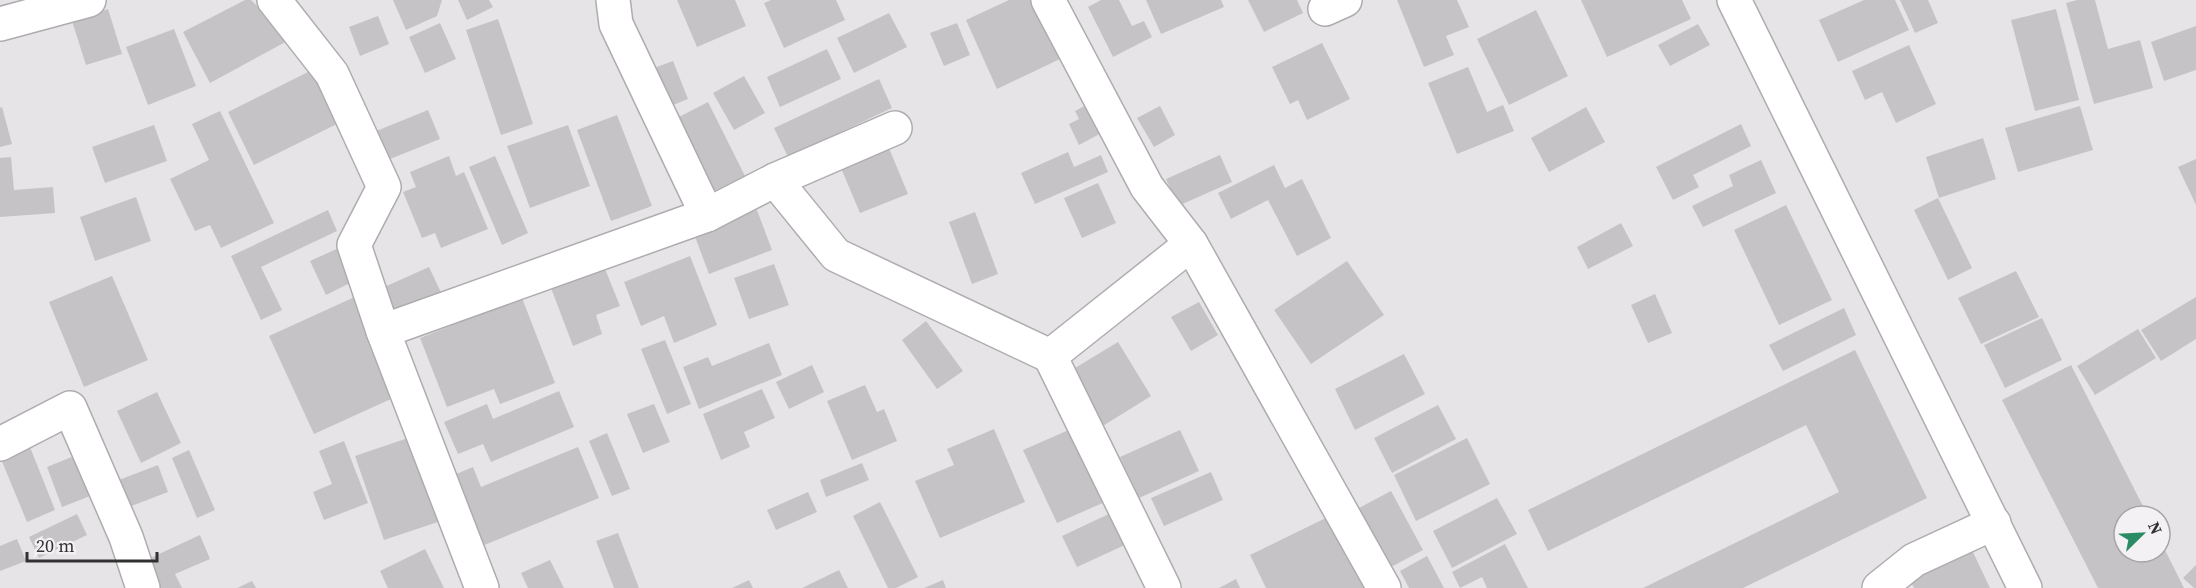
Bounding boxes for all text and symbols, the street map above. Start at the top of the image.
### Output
north arrow [2112,504,2172,564]
text: N [2143,518,2168,538]
scale bar [27,525,158,563]
text: 20 m [36,533,74,558]

